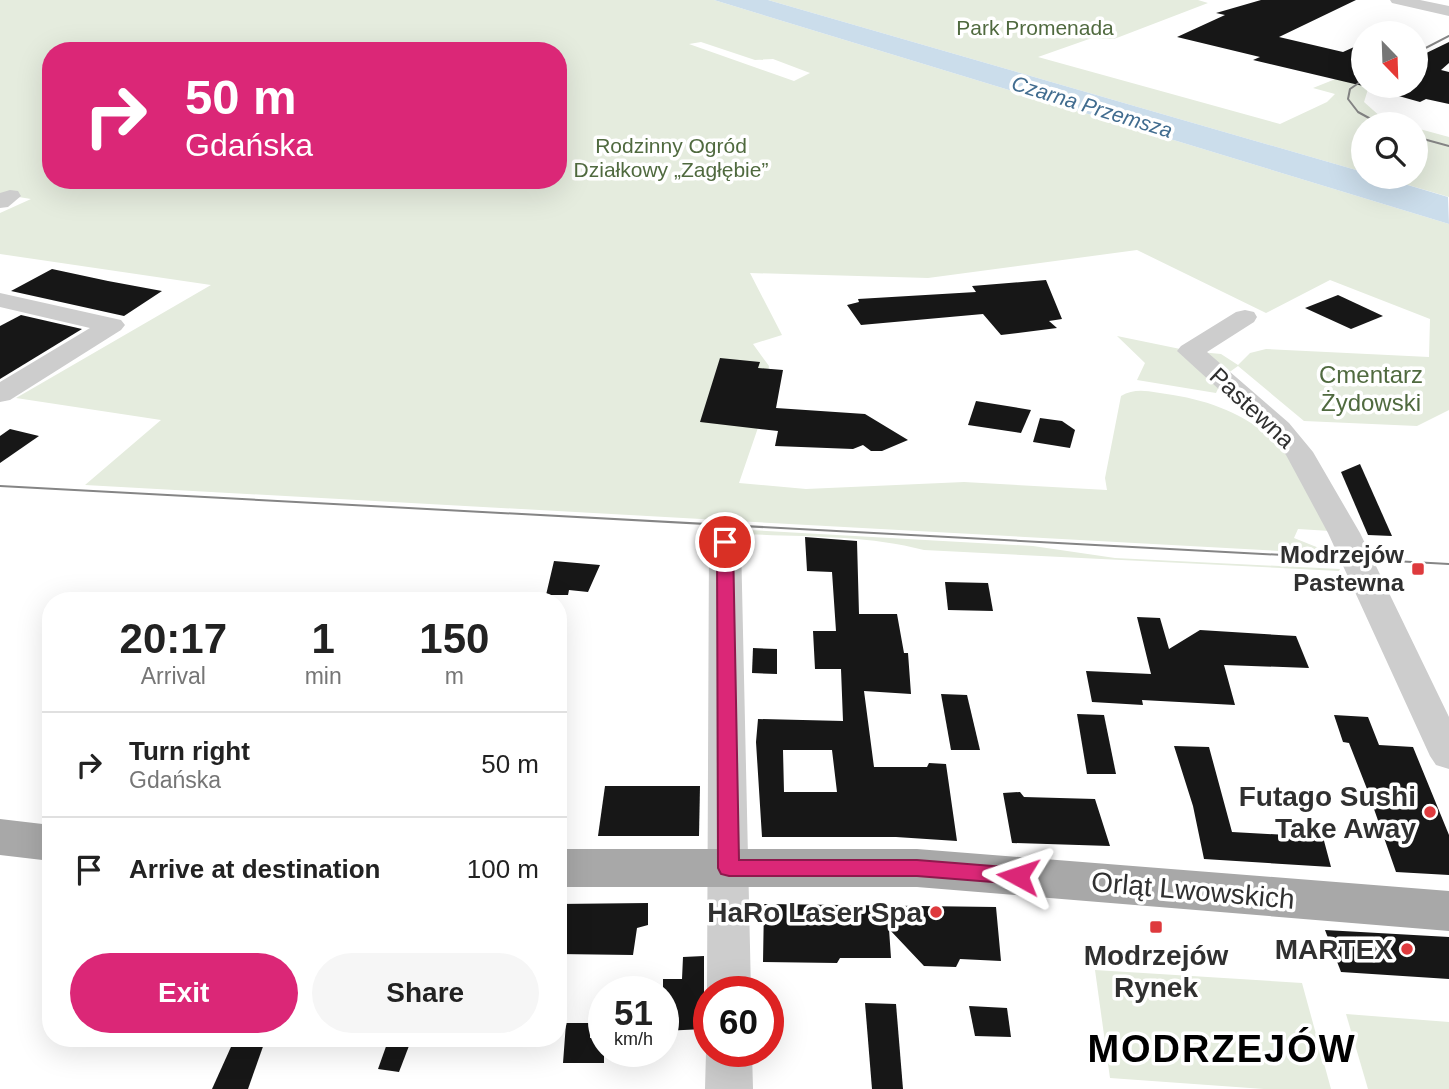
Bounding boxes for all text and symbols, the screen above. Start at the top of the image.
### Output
park label: Park Promenada [956,16,1114,39]
north arrow [1351,21,1428,98]
map controls [1351,21,1428,189]
icon: right [70,70,161,161]
text: 50 m [185,70,297,124]
water label: Czarna Przemsza [1009,71,1175,142]
button: search [1351,112,1428,189]
text: Gdańska [185,127,313,163]
park label: Rodzinny Ogród Działkowy „Zagłębie” [574,134,768,181]
park label: Cmentarz Żydowski [1319,361,1423,416]
street label: Pastewna [1205,362,1301,454]
pin [695,512,755,572]
icon: arrive [706,523,744,561]
place label: Modrzejów Pastewna [1280,541,1405,596]
marker: Modrzejów Pastewna [1410,561,1426,577]
text: 20:17 [120,615,227,662]
text: 1 [311,615,335,662]
text: 150 [419,615,489,662]
text: Arrival [141,663,206,689]
text: min [305,663,342,689]
text: m [445,663,464,689]
text: Turn right [129,736,250,766]
icon: right [70,746,108,784]
text: 50 m [481,749,539,779]
text: Gdańska [129,767,221,793]
place label: Futago Sushi Take Away [1239,781,1416,844]
marker: Futago Sushi Take Away [1422,804,1438,820]
position arrow [981,839,1055,913]
icon: arrive [70,851,108,889]
text: Arrive at destination [129,854,380,884]
text: 100 m [467,854,539,884]
street label: Orląt Lwowskich [1090,866,1296,915]
place label: HaRo Laser Spa [707,897,922,928]
marker: HaRo Laser Spa [928,904,944,920]
marker: Modrzejów Rynek [1148,919,1164,935]
place label: MARTEX [1275,934,1393,965]
place label: Modrzejów Rynek [1084,940,1229,1003]
marker: MARTEX [1399,941,1415,957]
button: Exit [70,953,298,1033]
button: Share [312,953,539,1033]
speed limit sign: 60 [693,976,784,1067]
text: 51 [614,993,653,1032]
district label: MODRZEJÓW [1087,1027,1357,1070]
text: km/h [614,1029,653,1049]

